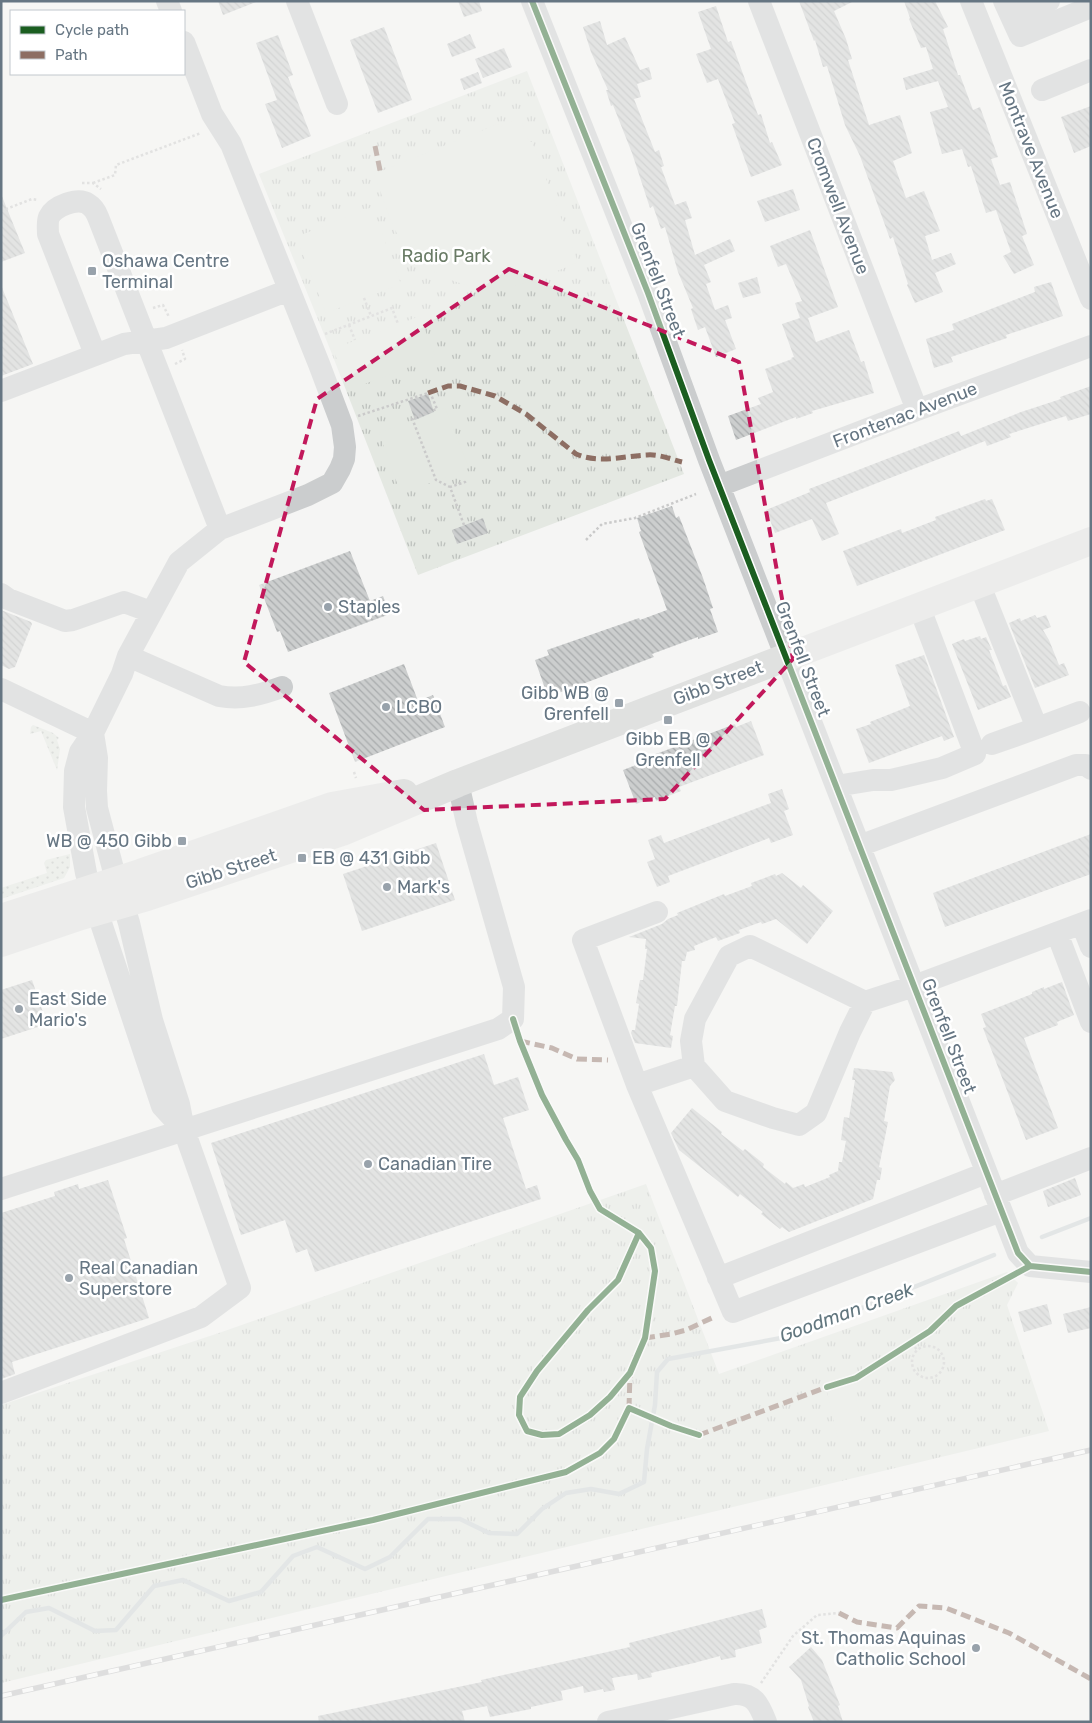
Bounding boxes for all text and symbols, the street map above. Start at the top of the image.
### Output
legend [10,10,185,75]
text: Cycle path [55,21,129,39]
text: Path [55,46,88,64]
street label: Montrave Avenue [994,78,1068,222]
street label: Cromwell Avenue [802,134,874,278]
street label: Grenfell Street [626,219,690,341]
park label: Radio Park [402,245,491,267]
place label: Oshawa Centre Terminal [102,250,229,293]
marker: Oshawa Centre Terminal [86,265,98,277]
street label: Frontenac Avenue [830,377,980,453]
place label: Staples [338,596,401,618]
street label: Grenfell Street [771,598,835,720]
marker: Staples [322,601,334,613]
street label: Gibb Street [670,656,766,710]
place label: Gibb WB @ Grenfell [521,682,609,725]
place label: LCBO [396,696,442,718]
marker: Gibb WB @ Grenfell [613,697,625,709]
marker: LCBO [380,701,392,713]
marker: Gibb EB @ Grenfell [662,714,674,726]
place label: Gibb EB @ Grenfell [626,728,710,771]
place label: WB @ 450 Gibb [46,830,172,852]
marker: WB @ 450 Gibb [176,835,188,847]
street label: Gibb Street [183,844,279,894]
place label: EB @ 431 Gibb [312,847,431,869]
marker: EB @ 431 Gibb [296,852,308,864]
place label: Mark's [397,876,450,898]
marker: Mark's [381,881,393,893]
street label: Grenfell Street [917,975,981,1097]
place label: East Side Mario's [29,988,107,1031]
marker: East Side Mario's [13,1003,25,1015]
place label: Canadian Tire [378,1153,492,1175]
marker: Canadian Tire [362,1158,374,1170]
place label: Real Canadian Superstore [79,1257,198,1300]
marker: Real Canadian Superstore [63,1272,75,1284]
water label: Goodman Creek [776,1277,917,1347]
place label: St. Thomas Aquinas Catholic School [801,1627,966,1670]
marker: St. Thomas Aquinas Catholic School [970,1642,982,1654]

